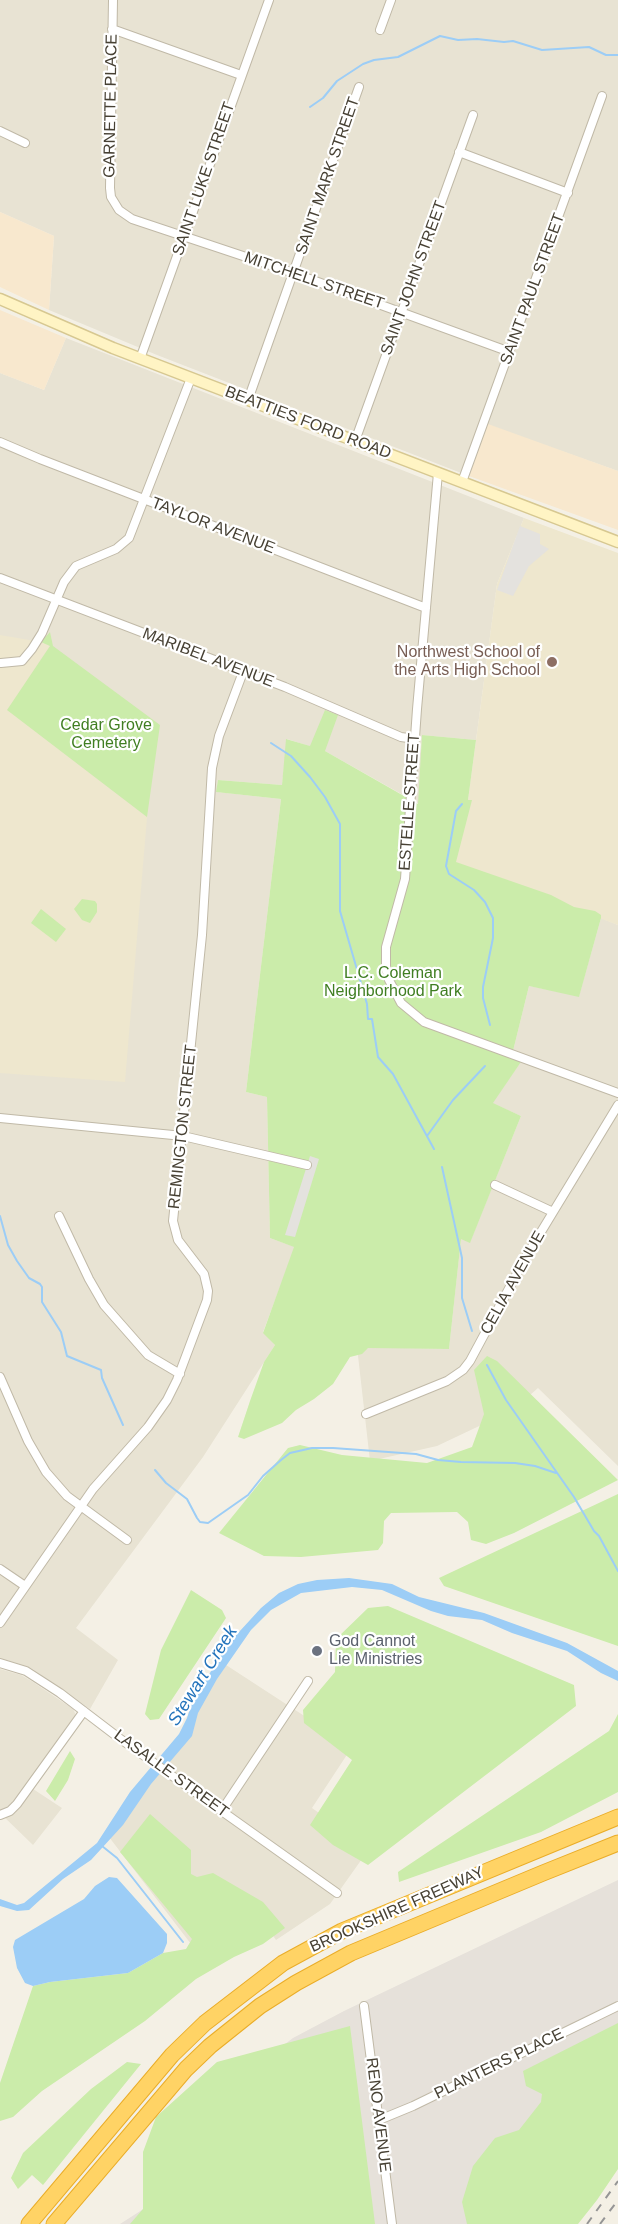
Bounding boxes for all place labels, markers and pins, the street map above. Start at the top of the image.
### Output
place label: Northwest School of the Arts High School [394,643,540,681]
marker: Northwest School of the Arts High School [545,655,559,669]
place label: God Cannot Lie Ministries [329,1632,422,1670]
marker: God Cannot Lie Ministries [310,1644,324,1658]

